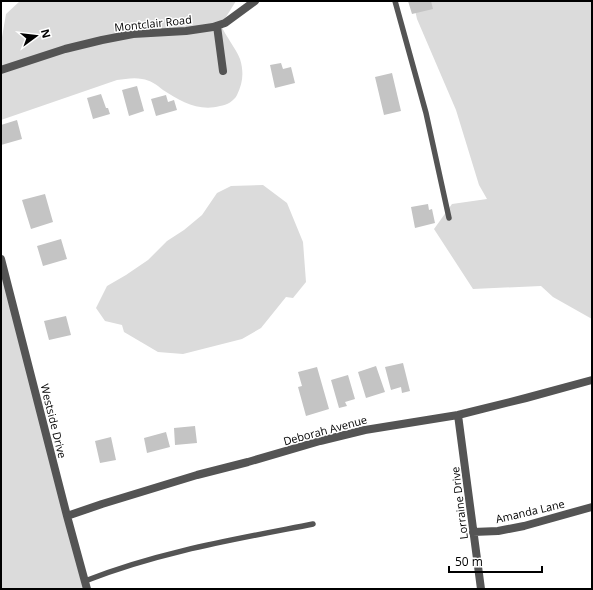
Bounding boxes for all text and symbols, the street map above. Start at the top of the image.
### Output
street label: Montclair Road [114,11,192,35]
north arrow [16,16,56,56]
text: N [38,27,55,40]
street label: Westside Drive [38,382,70,460]
street label: Deborah Avenue [282,412,368,448]
street label: Lorraine Drive [447,466,471,540]
street label: Amanda Lane [494,496,566,526]
scale bar [449,548,542,574]
text: 50 m [455,553,483,570]

